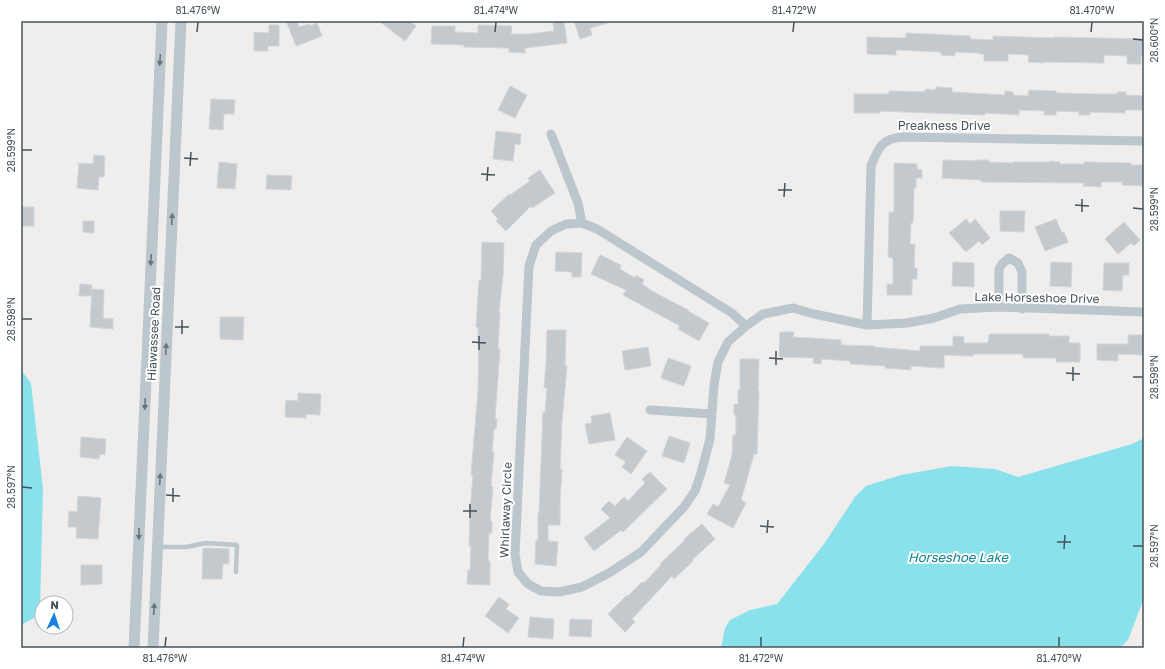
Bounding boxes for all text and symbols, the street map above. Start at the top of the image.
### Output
text: 81.476°W [176,4,221,16]
text: 81.474°W [474,4,519,16]
text: 81.472°W [772,4,817,16]
text: 81.470°W [1069,4,1115,16]
text: 28.600°N [1148,18,1160,62]
one-way arrow [157,54,164,66]
street label: Preakness Drive [898,118,990,133]
text: 28.599°N [5,128,17,172]
text: 28.599°N [1148,187,1160,231]
one-way arrow [169,212,175,225]
one-way arrow [148,254,155,266]
street label: Hiawassee Road [144,286,163,381]
street label: Lake Horseshoe Drive [974,289,1100,306]
text: 28.598°N [5,297,17,341]
one-way arrow [163,342,169,355]
text: 28.598°N [1148,355,1160,399]
one-way arrow [142,398,148,411]
street label: Whirlaway Circle [496,462,515,558]
text: 28.597°N [5,465,17,509]
one-way arrow [157,472,163,485]
text: 28.597°N [1148,524,1160,568]
one-way arrow [136,527,143,540]
water label: Horseshoe Lake [908,549,1010,565]
north arrow [34,595,74,635]
text: N [50,598,59,611]
one-way arrow [151,603,158,615]
text: 81.476°W [143,652,188,664]
text: 81.474°W [441,652,486,664]
text: 81.472°W [739,652,784,664]
text: 81.470°W [1036,652,1082,664]

